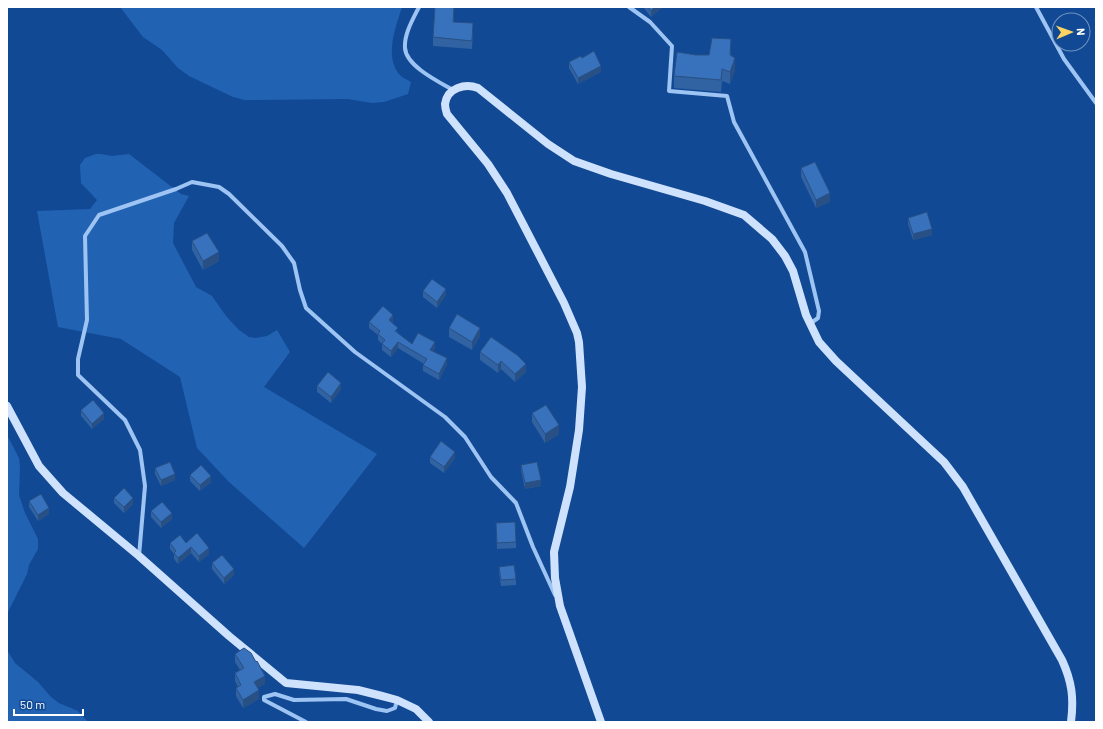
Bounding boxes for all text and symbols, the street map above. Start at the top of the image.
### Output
north arrow [1051,12,1091,52]
text: N [1075,28,1088,36]
scale bar [14,691,83,717]
text: 50 m [20,697,45,711]

